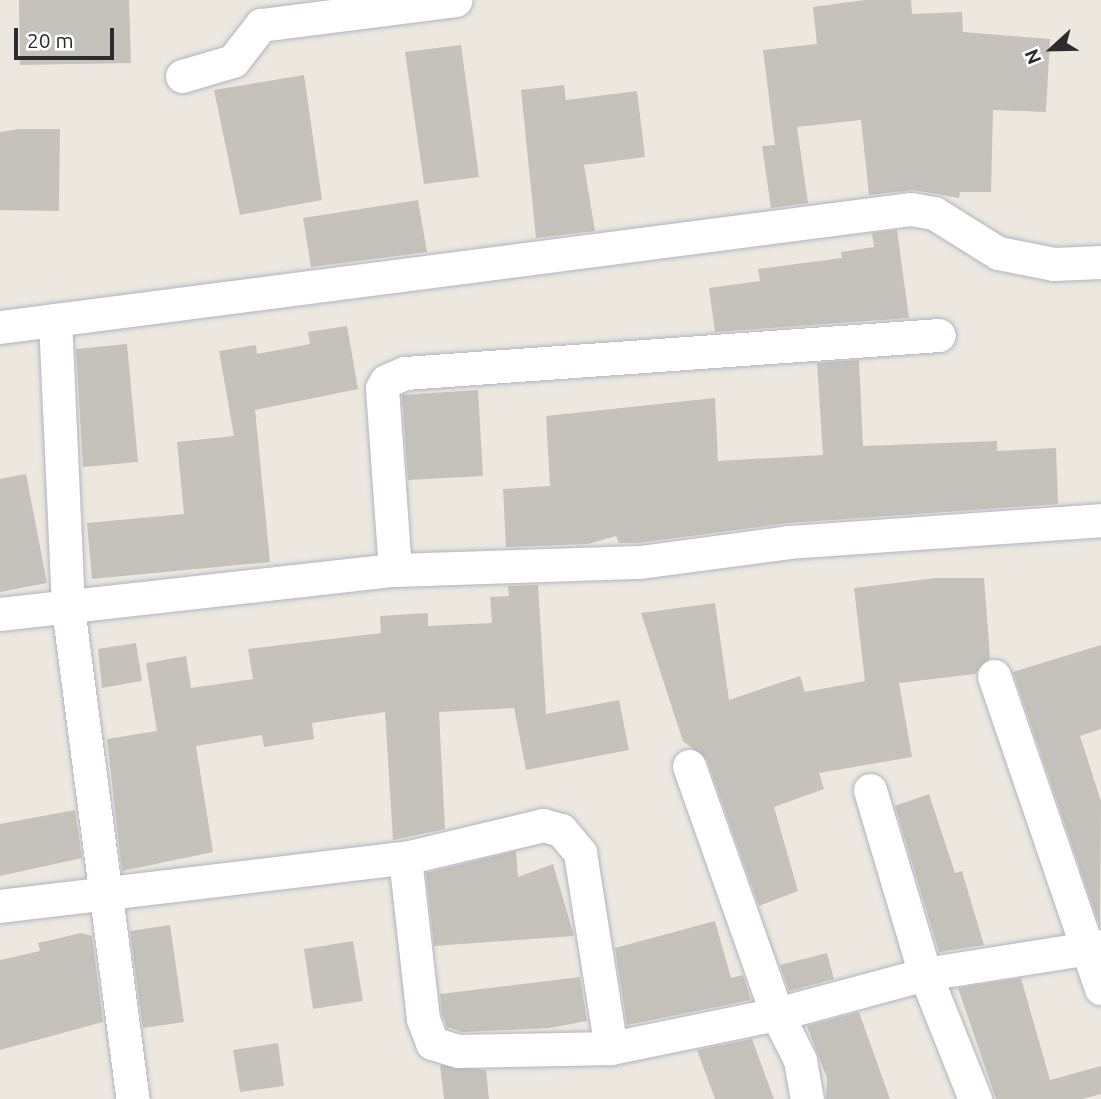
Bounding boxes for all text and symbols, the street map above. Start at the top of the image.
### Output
scale bar [18,14,117,58]
north arrow [1017,14,1087,84]
text: 20 m [27,28,74,52]
text: N [1020,46,1045,68]

